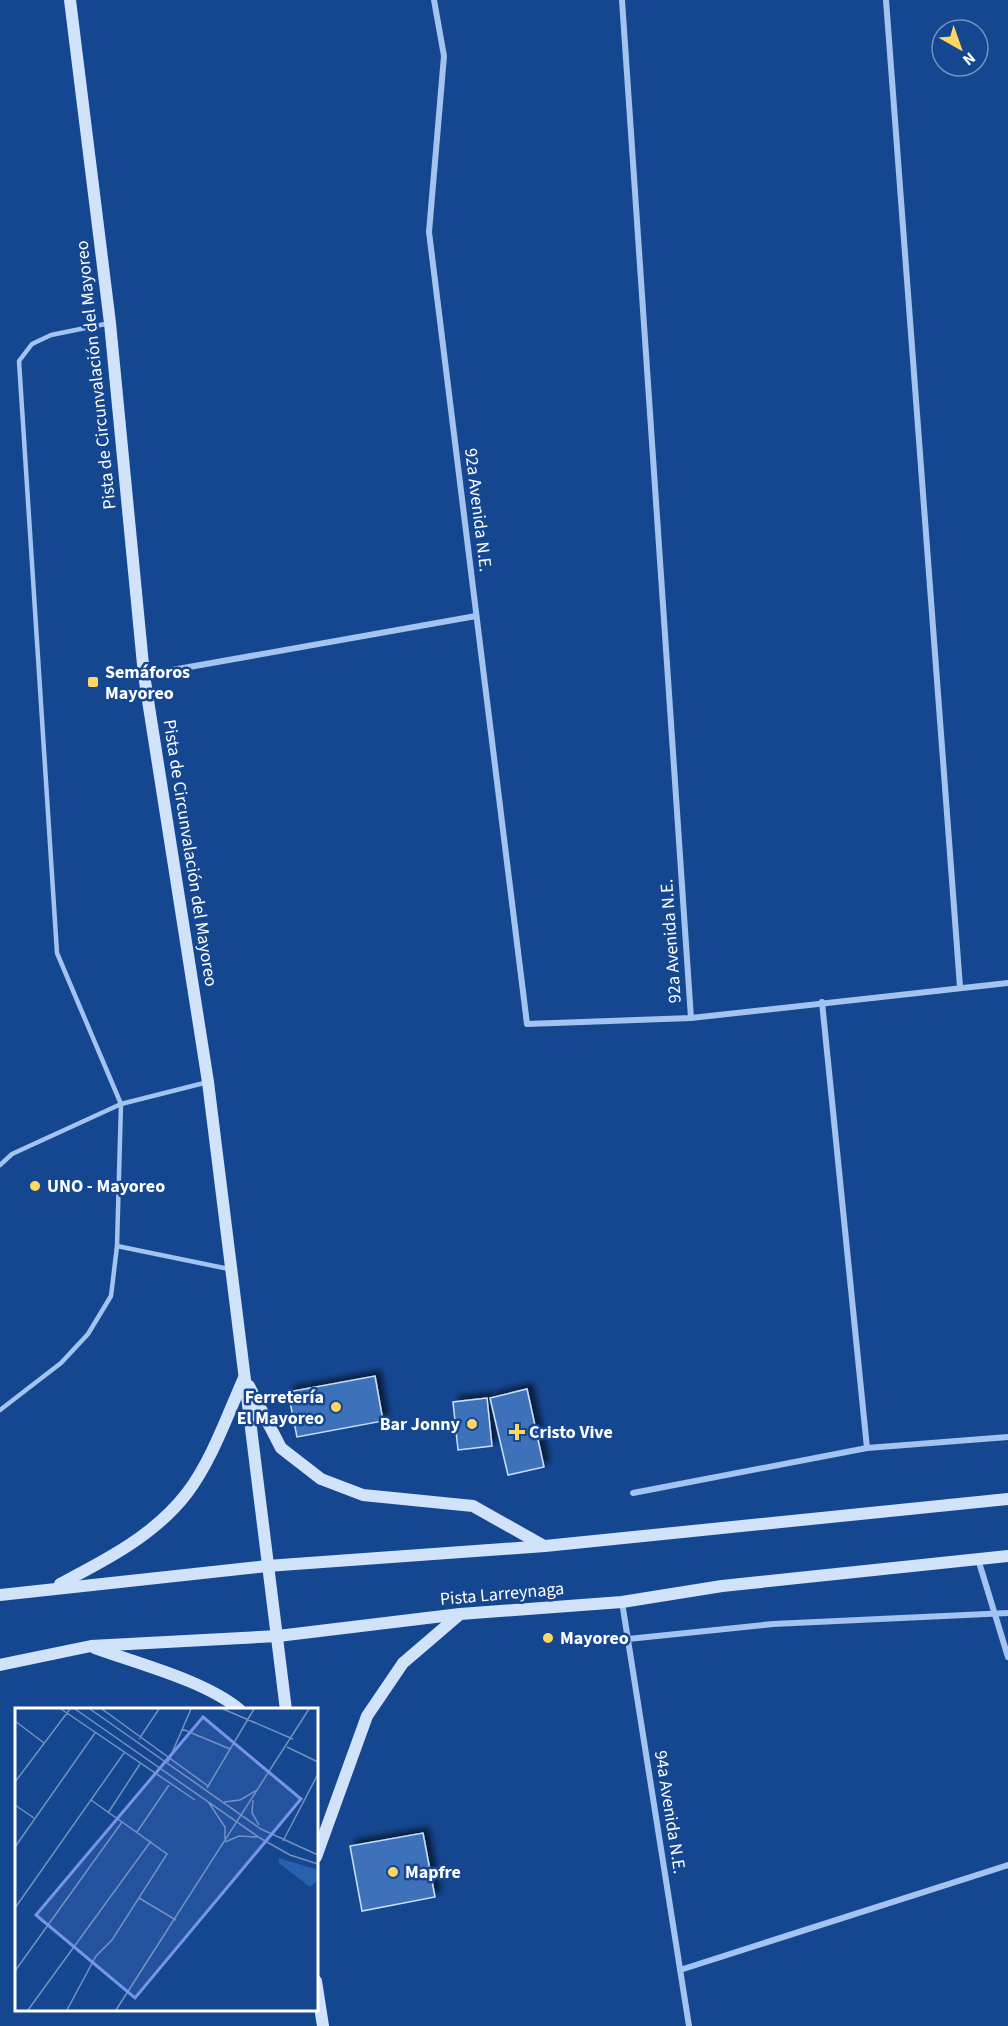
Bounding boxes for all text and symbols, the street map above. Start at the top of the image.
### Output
north arrow [930,18,990,78]
text: N [958,47,980,71]
street label: Pista de Circunvalación del Mayoreo [69,239,123,511]
street label: 92a Avenida N.E. [458,447,498,573]
place label: Semáforos Mayoreo [105,660,190,706]
marker: Semáforos Mayoreo [86,675,100,689]
street label: Pista de Circunvalación del Mayoreo [157,718,223,988]
street label: 92a Avenida N.E. [654,878,688,1004]
place label: UNO - Mayoreo [47,1174,165,1199]
marker: UNO - Mayoreo [28,1179,42,1193]
place label: Ferretería El Mayoreo [237,1385,324,1431]
marker: Ferretería El Mayoreo [329,1400,343,1414]
place label: Bar Jonny [380,1412,461,1437]
marker: Bar Jonny [465,1417,479,1431]
place label: Cristo Vive [529,1420,613,1445]
marker: Cristo Vive [510,1425,524,1439]
street label: Pista Larreynaga [439,1576,565,1612]
place label: Mayoreo [560,1626,629,1651]
marker: Mayoreo [541,1631,555,1645]
inset map [15,1708,318,2011]
street label: 94a Avenida N.E. [648,1749,692,1875]
place label: Mapfre [405,1860,461,1885]
marker: Mapfre [386,1865,400,1879]

